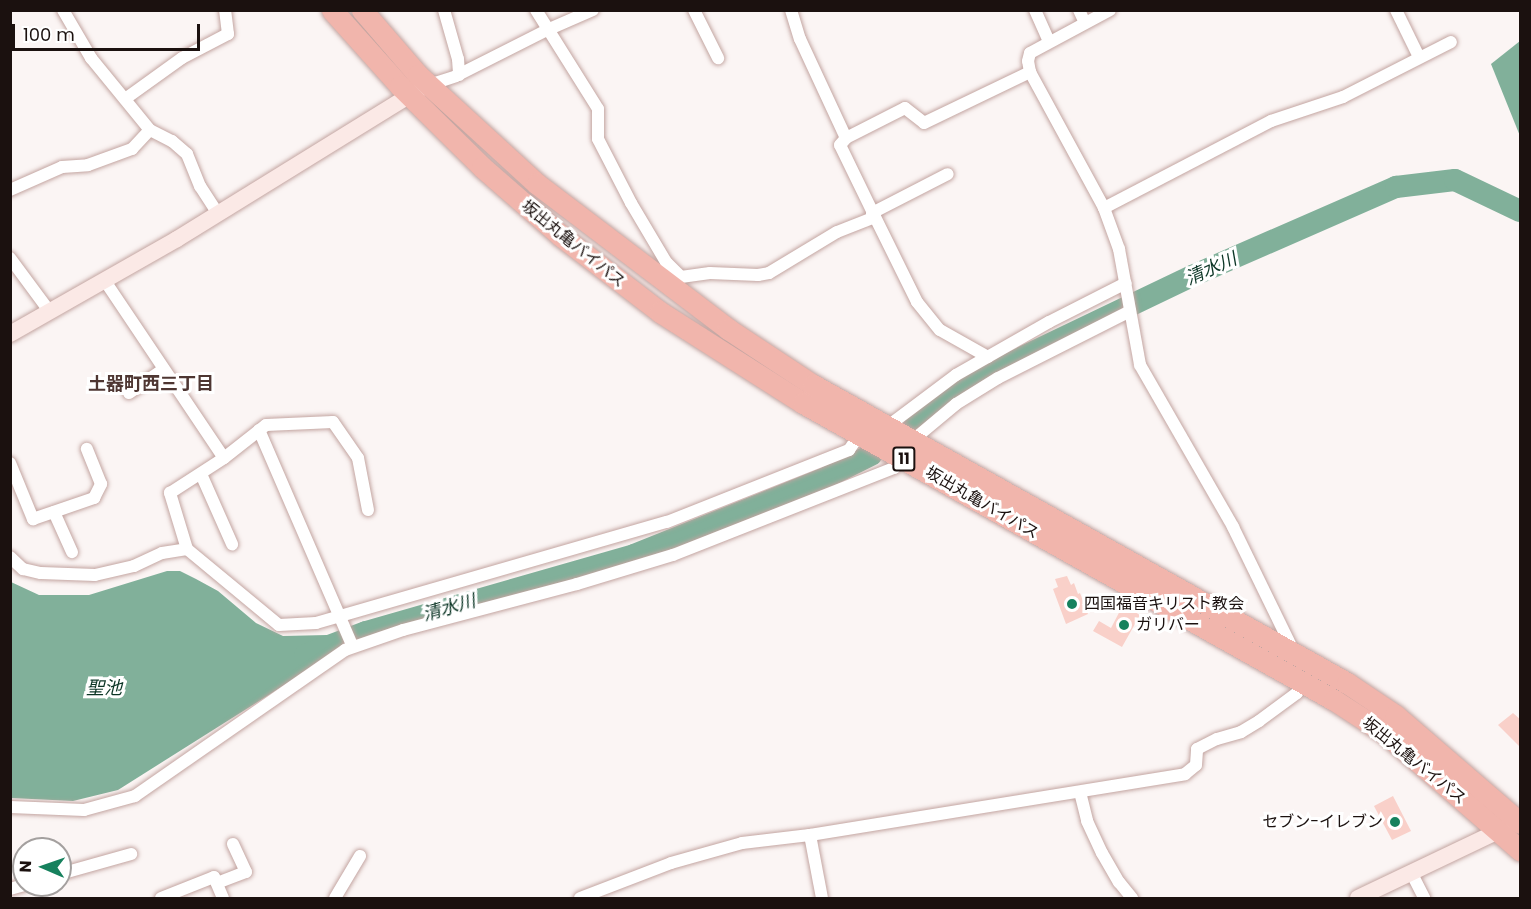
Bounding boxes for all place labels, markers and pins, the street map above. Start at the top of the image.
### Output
place label: 四国福音キリスト教会 [1084,594,1244,614]
marker: 四国福音キリスト教会 [1065,597,1079,611]
place label: ガリバー [1136,615,1200,635]
marker: ガリバー [1117,618,1131,632]
place label: セブン-イレブン [1262,812,1383,832]
marker: セブン-イレブン [1388,815,1402,829]

